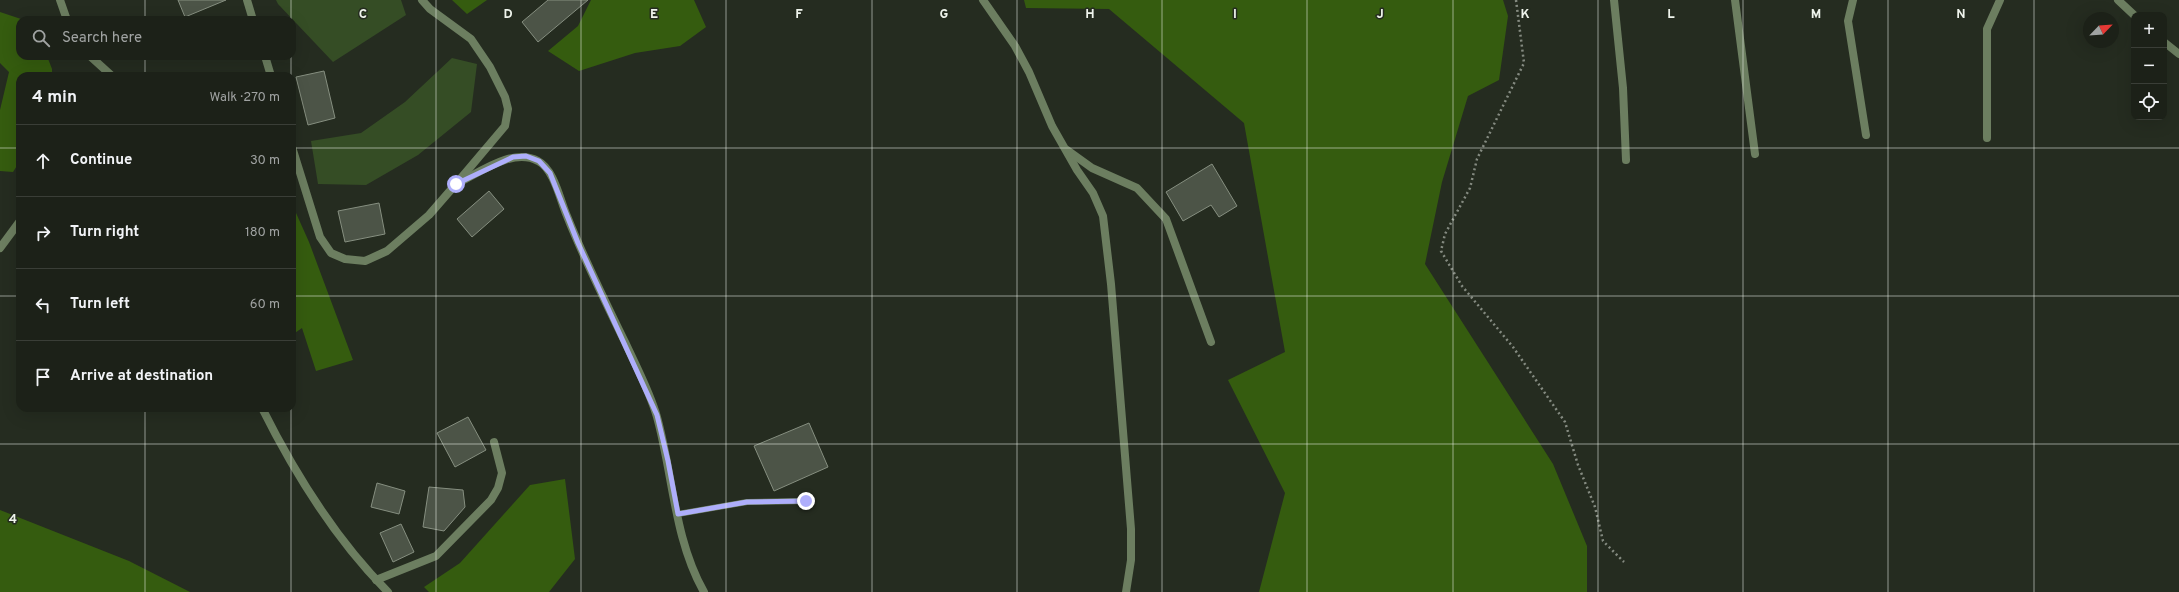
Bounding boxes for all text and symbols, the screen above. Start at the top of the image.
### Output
text: C [359,7,367,23]
text: D [503,7,513,23]
text: E [650,7,658,23]
text: F [795,7,803,23]
text: G [940,7,949,23]
text: H [1085,7,1095,23]
text: I [1233,7,1237,23]
text: J [1376,7,1384,23]
text: K [1520,7,1530,23]
text: L [1667,7,1675,23]
text: M [1811,7,1821,23]
text: N [1956,7,1966,23]
north arrow [2083,12,2119,48]
map controls [2131,12,2167,120]
button: + [2131,12,2167,48]
search box [16,16,296,60]
icon: search [30,27,52,49]
text: Search here [62,29,142,48]
button: − [2131,48,2167,84]
button: locate [2131,84,2167,120]
text: 4 min [32,87,77,109]
text: Walk · 270 m [210,90,280,106]
icon: ahead [32,150,54,172]
text: Continue [70,151,132,170]
text: 30 m [250,153,280,169]
route start [447,175,465,193]
icon: right [32,222,54,244]
text: Turn right [70,223,139,242]
text: 180 m [245,225,280,241]
icon: left [32,294,54,316]
text: Turn left [70,295,130,314]
text: 60 m [250,297,280,313]
icon: arrive [32,366,54,388]
text: Arrive at destination [70,367,213,386]
route end [797,492,815,510]
text: 4 [9,512,17,528]

